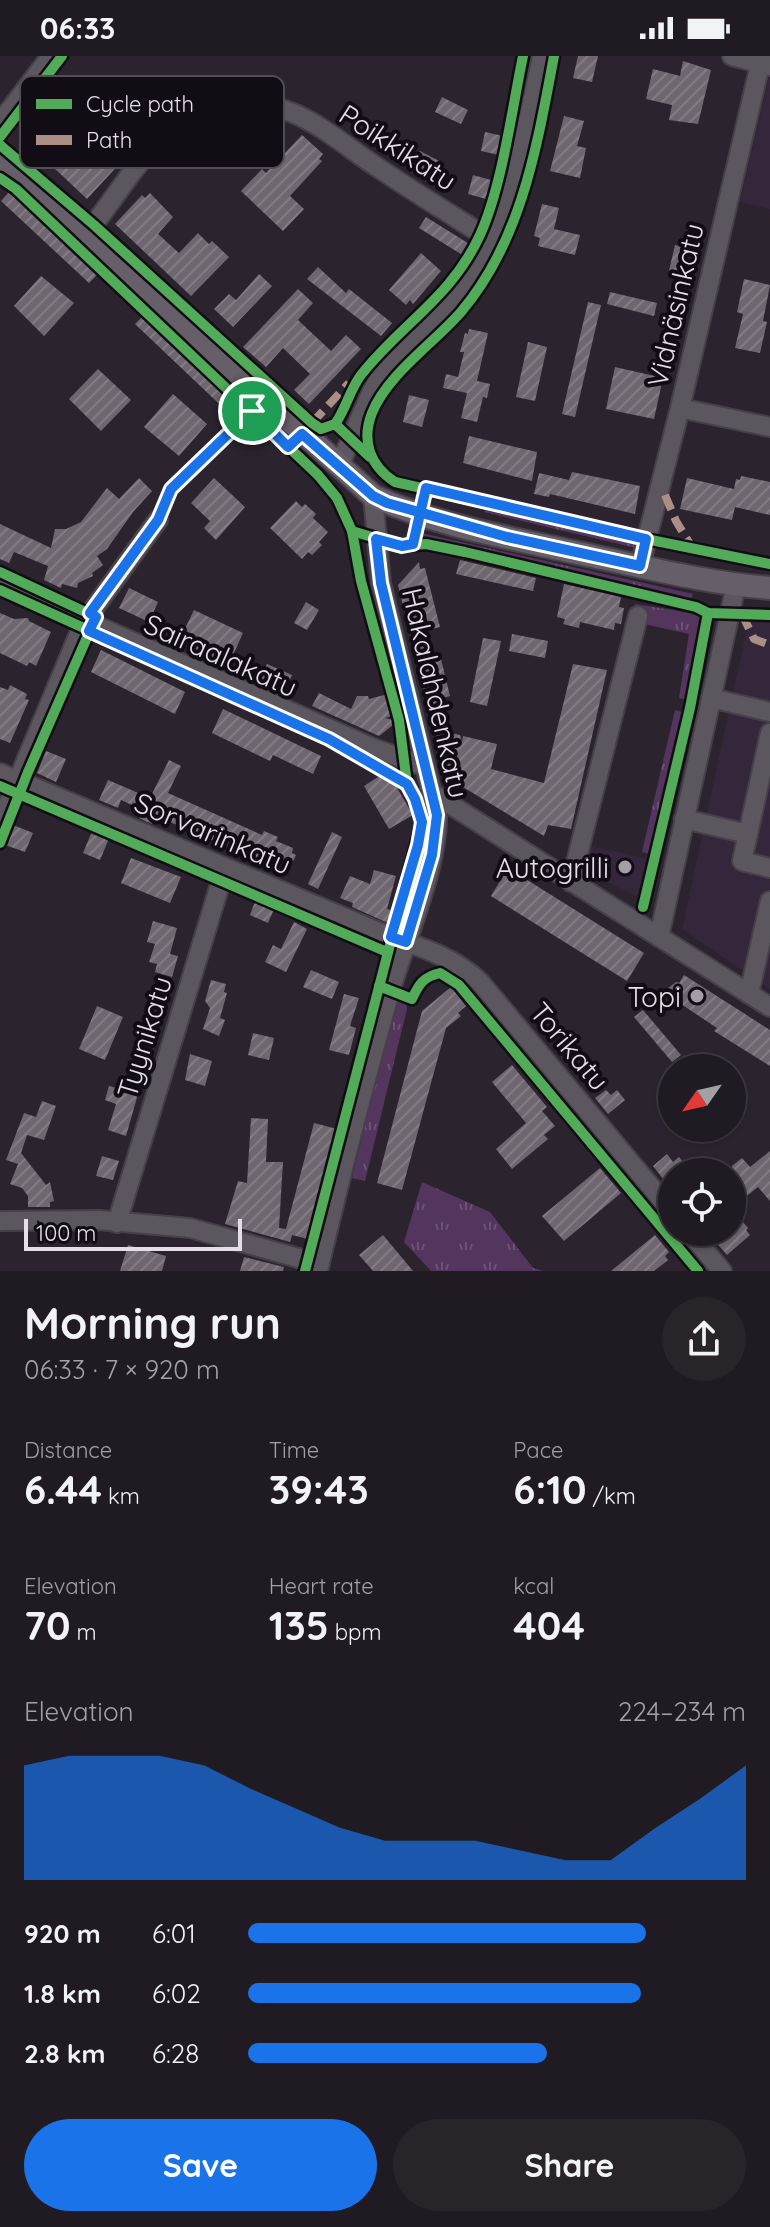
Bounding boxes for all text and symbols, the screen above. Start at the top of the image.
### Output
text: 06:33 [40,9,115,47]
legend [20,76,284,168]
text: Cycle path [86,90,194,118]
street label: Poikkikatu [333,96,463,198]
text: Path [86,126,132,154]
street label: Vidnäsinkatu [639,220,711,390]
pin [218,377,286,445]
icon: arrive [230,389,274,433]
street label: Hakalahdenkatu [395,585,477,801]
street label: Sairaalakatu [139,606,303,704]
street label: Sorvarinkatu [129,784,297,882]
place label: Autogrilli [496,850,609,885]
marker: Autogrilli [616,858,634,876]
street label: Tyynikatu [109,972,179,1102]
place label: Topi [628,979,681,1014]
marker: Topi [688,987,706,1005]
street label: Torikatu [523,995,617,1097]
north arrow [658,1054,746,1142]
map controls [658,1054,746,1246]
button: locate [658,1158,746,1246]
scale bar [24,1215,242,1251]
text: 100 m [36,1219,96,1247]
text: Morning run [24,1295,281,1350]
button: share [662,1297,746,1381]
text: 06:33 · 7 × 920 m [24,1353,220,1386]
text: Distance [24,1436,112,1464]
text: Time [269,1436,319,1464]
text: Pace [513,1436,564,1464]
text: 6.44 [24,1464,102,1514]
text: 39:43 [269,1464,369,1514]
text: 6:10 [513,1464,587,1514]
text: km [102,1482,140,1510]
text: /km [587,1482,636,1510]
text: Elevation [24,1572,117,1600]
text: Heart rate [269,1572,374,1600]
text: kcal [513,1572,554,1600]
text: 70 [24,1600,71,1650]
text: 135 [269,1600,329,1650]
text: 404 [513,1600,585,1650]
text: m [71,1618,97,1646]
text: bpm [329,1618,381,1646]
text: Elevation [24,1695,134,1728]
text: 224–234 m [618,1695,746,1728]
text: 920 m [24,1917,101,1950]
text: 6:01 [152,1917,196,1950]
text: 1.8 km [24,1977,101,2010]
text: 6:02 [152,1977,201,2010]
text: 2.8 km [24,2037,106,2070]
text: 6:28 [152,2037,199,2070]
button: Save [24,2119,377,2211]
button: Share [393,2119,746,2211]

